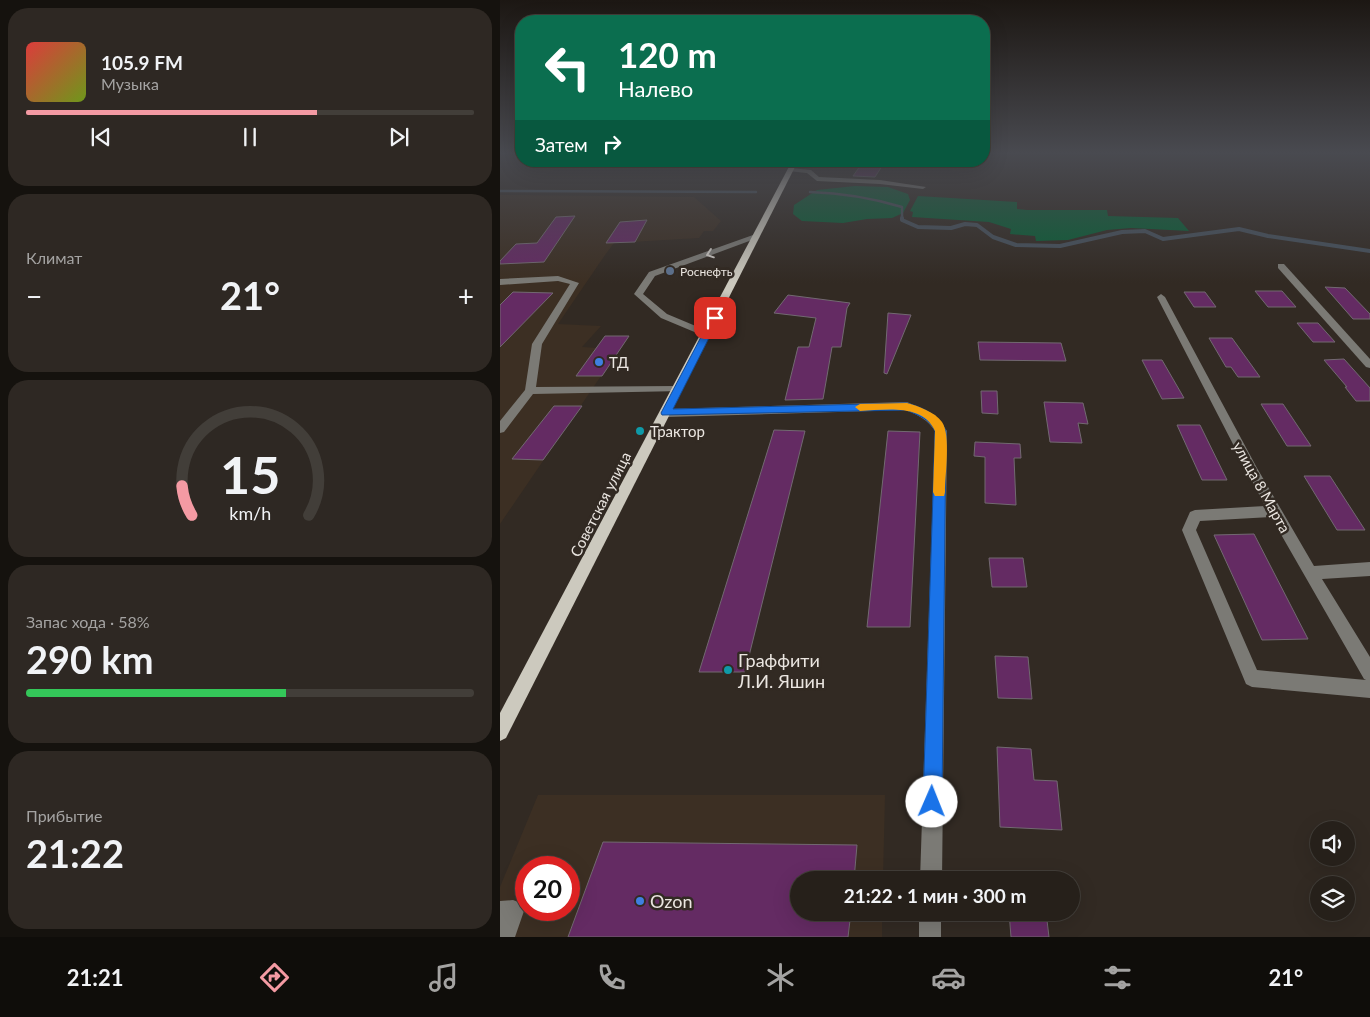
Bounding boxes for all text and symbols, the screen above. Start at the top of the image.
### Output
text: 120 m [618,33,717,75]
icon: left [535,35,600,100]
text: 105.9 FM [101,51,183,74]
text: Музыка [101,74,159,93]
text: Налево [618,75,693,102]
icon: previous [87,123,115,151]
icon: pause [236,123,264,151]
icon: next [385,123,413,151]
icon: right [598,130,626,158]
text: Затем [535,133,588,156]
text: Климат [26,248,82,267]
one-way arrow [706,248,715,258]
place label: Роснефть [680,264,733,279]
marker: Роснефть [664,265,676,277]
text: 21° [220,272,280,318]
text: − [26,279,42,313]
text: + [458,279,474,313]
pin [694,297,736,339]
icon: arrive [701,304,729,332]
place label: ТД [609,353,629,371]
marker: ТД [593,356,605,368]
place label: Трактор [650,422,705,440]
marker: Трактор [634,425,646,437]
street label: улица 8 Марта [1229,438,1295,536]
text: 15 [220,443,280,505]
street label: Советская улица [566,448,634,560]
text: km/h [229,502,271,524]
text: Запас хода · 58% [26,612,150,631]
text: 290 km [26,636,154,682]
place label: Граффити Л.И. Яшин [737,649,825,692]
marker: Граффити Л.И. Яшин [722,664,734,676]
position arrow [905,775,957,827]
text: Прибытие [26,806,102,825]
map controls [1310,821,1355,921]
button: sound [1310,821,1355,866]
text: 21:22 [26,830,124,876]
speed limit sign: 20 [515,856,580,921]
button: layers [1310,876,1355,921]
text: 21:22 · 1 мин · 300 m [844,884,1026,907]
place label: Ozon [650,890,692,912]
marker: Ozon [634,895,646,907]
icon: directions [257,960,292,995]
icon: music [426,960,461,995]
icon: phone [594,960,629,995]
icon: climate [763,960,798,995]
icon: car [931,960,966,995]
icon: filters [1100,960,1135,995]
text: 21:21 [67,964,124,991]
text: 21° [1268,964,1303,991]

